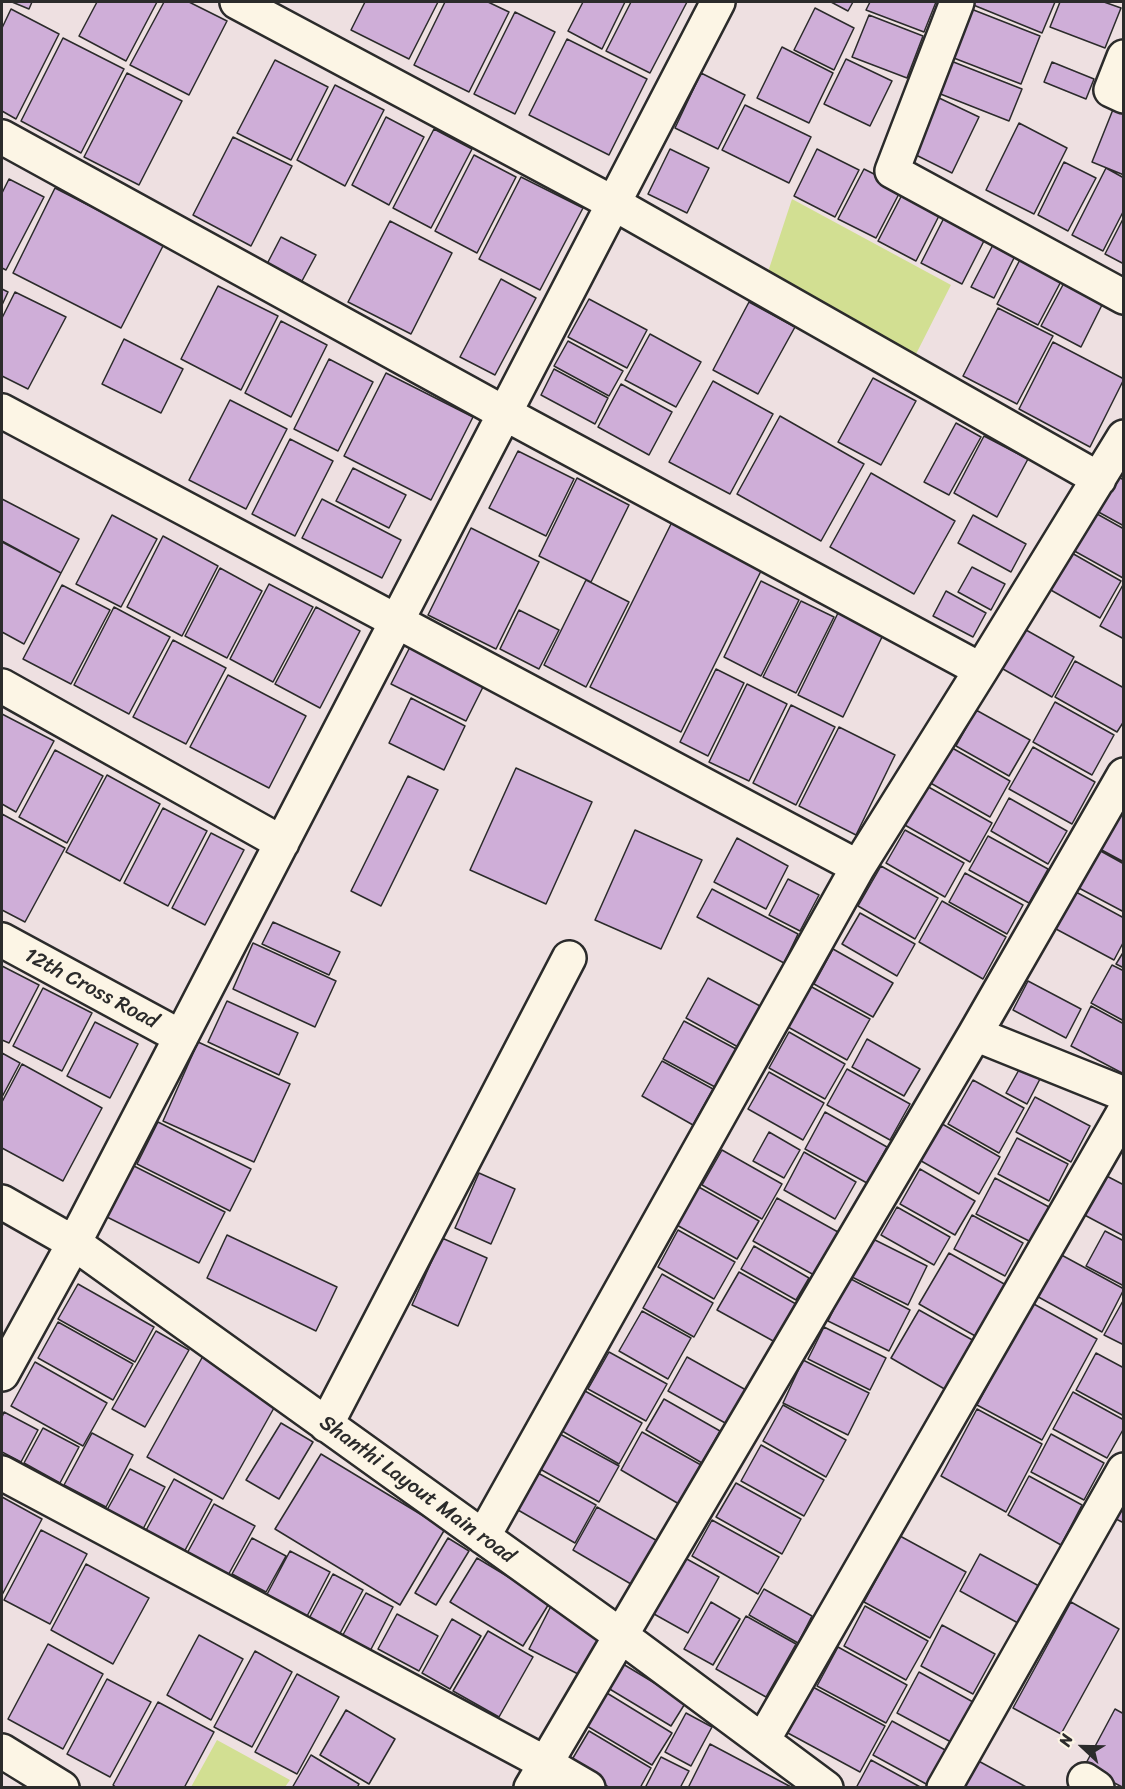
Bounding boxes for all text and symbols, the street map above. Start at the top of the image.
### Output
street label: 12th Cross Road [20,943,162,1035]
street label: Shanthi Layout Main road [314,1411,520,1569]
north arrow [1053,1717,1113,1777]
text: N [1050,1729,1081,1751]

